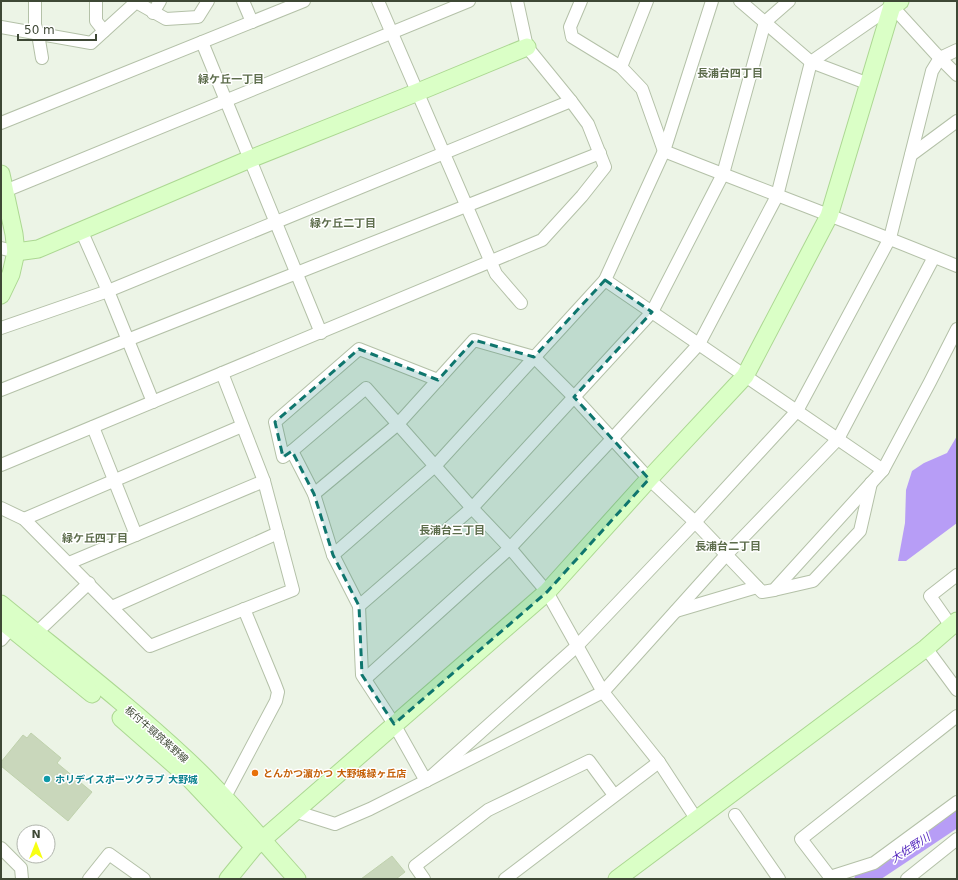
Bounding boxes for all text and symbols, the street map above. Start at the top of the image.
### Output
scale bar [18,16,96,42]
text: 50 m [24,23,55,37]
district label: 長浦台四丁目 [697,67,763,80]
district label: 緑ケ丘一丁目 [198,73,264,86]
district label: 緑ケ丘二丁目 [310,217,376,230]
district label: 長浦台三丁目 [419,524,485,537]
district label: 緑ケ丘四丁目 [62,532,128,545]
district label: 長浦台二丁目 [695,540,761,553]
street label: 板付牛頸筑紫野線 [123,704,190,765]
marker: とんかつ濵かつ 大野城緑ヶ丘店 [250,768,260,778]
place label: とんかつ濵かつ 大野城緑ヶ丘店 [263,768,406,779]
marker: ホリデイスポーツクラブ 大野城 [42,774,52,784]
place label: ホリデイスポーツクラブ 大野城 [55,774,198,785]
north arrow [16,824,56,864]
text: N [31,828,41,841]
water label: 大佐野川 [888,830,933,866]

